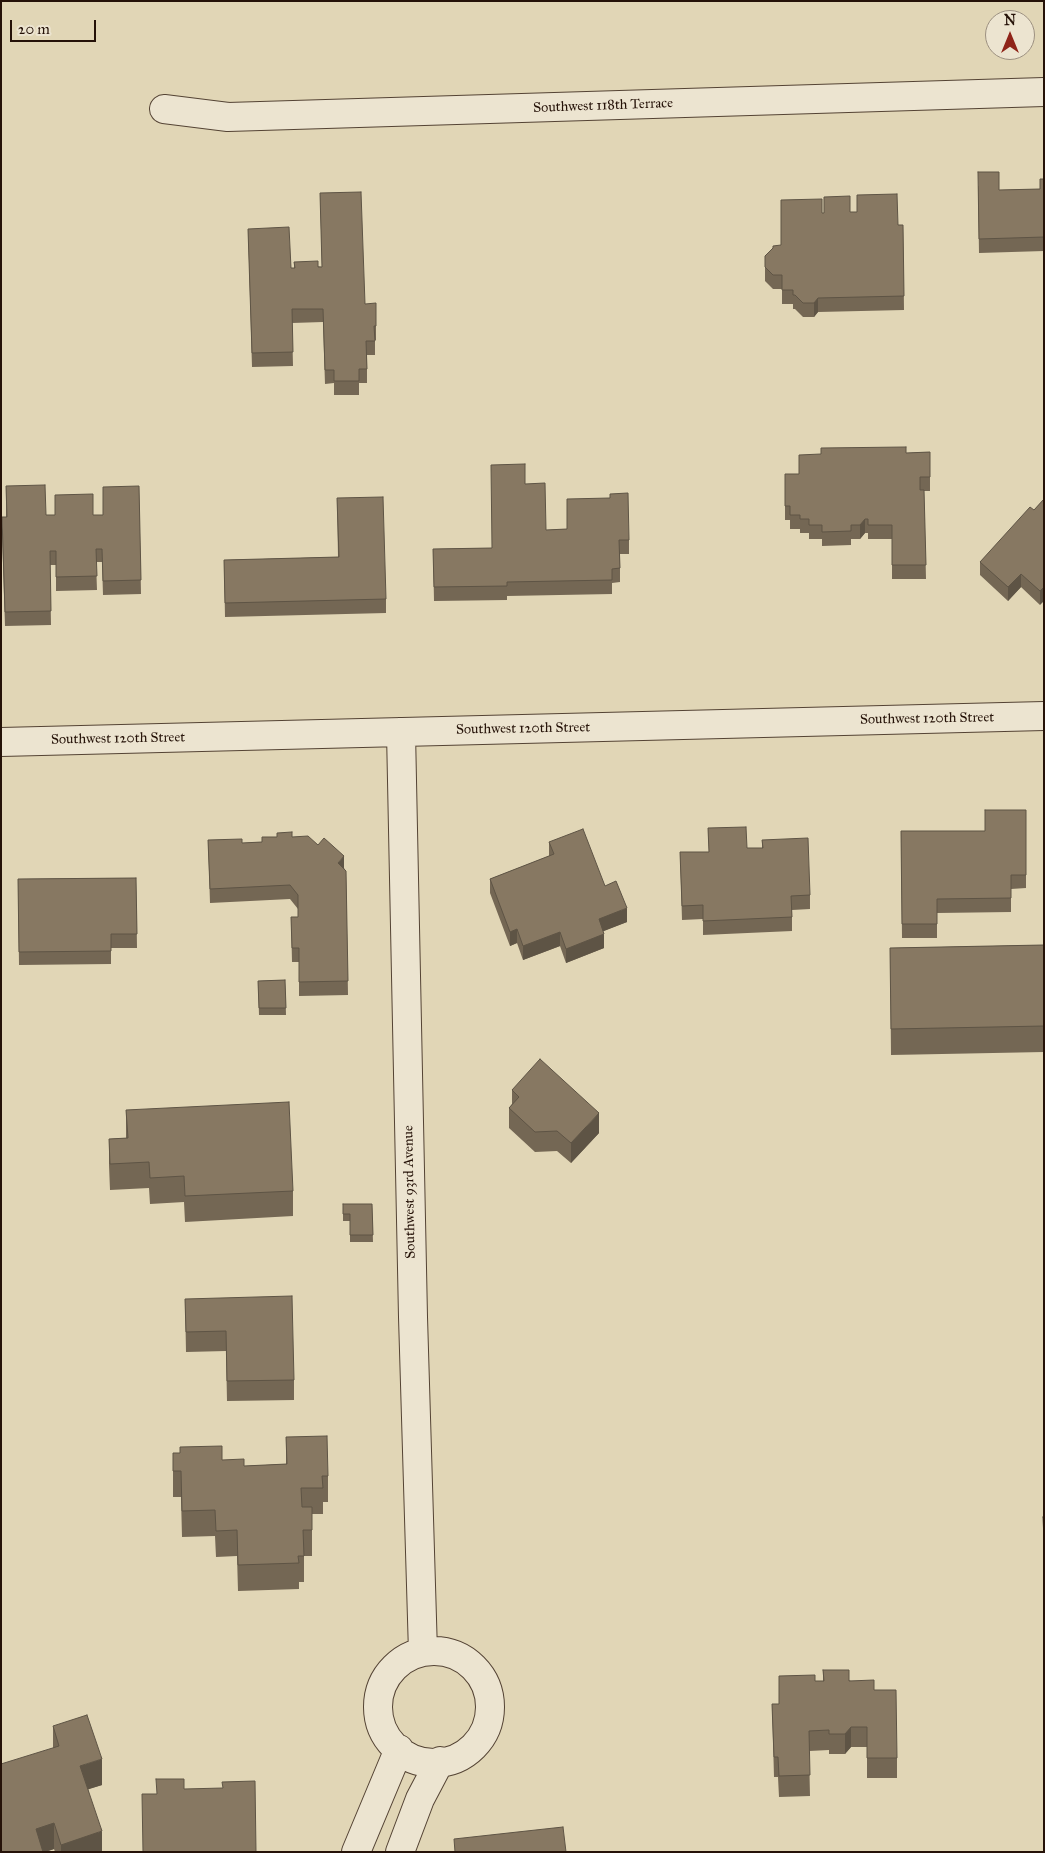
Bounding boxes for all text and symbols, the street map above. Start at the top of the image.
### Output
scale bar [12,10,99,42]
north arrow [985,10,1035,60]
text: N [1004,12,1016,29]
text: 20 m [18,20,50,38]
street label: Southwest 118th Terrace [533,95,673,117]
street label: Southwest 120th Street [860,709,994,729]
street label: Southwest 120th Street [456,719,590,739]
street label: Southwest 120th Street [51,729,185,749]
street label: Southwest 93rd Avenue [400,1125,420,1259]

